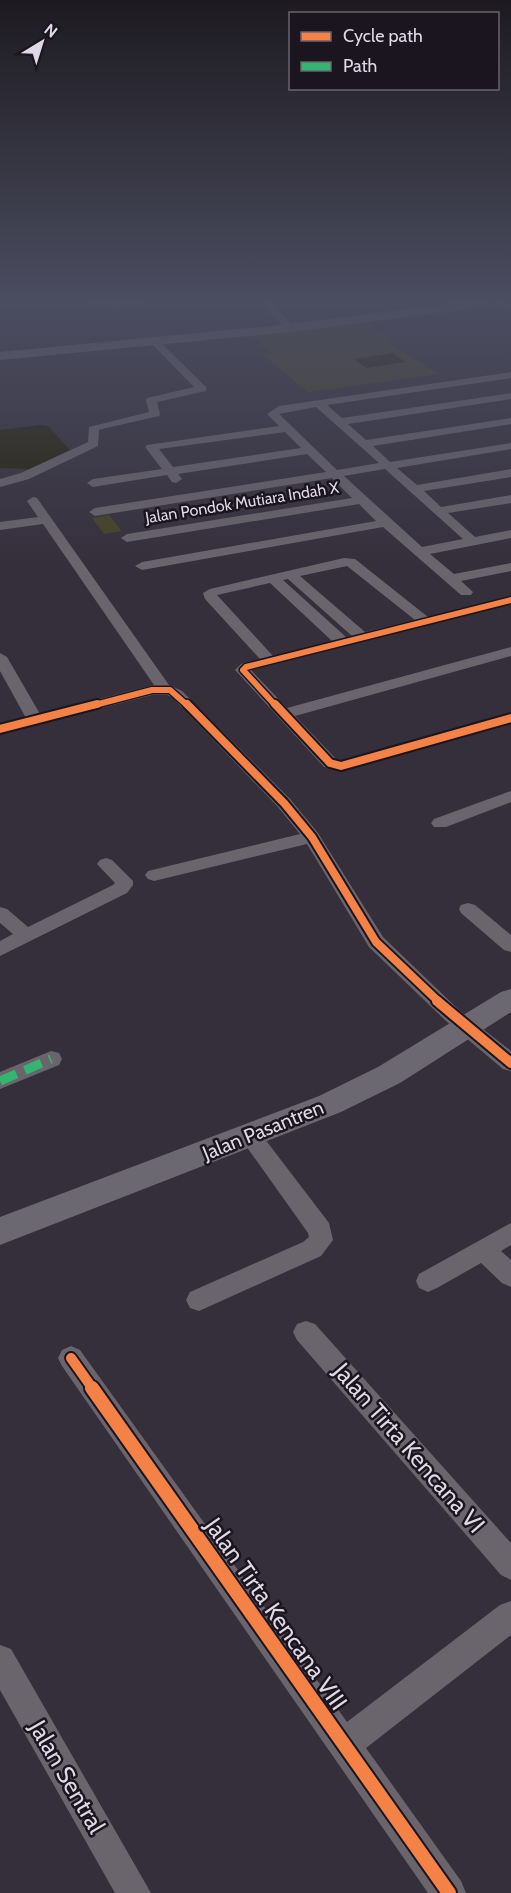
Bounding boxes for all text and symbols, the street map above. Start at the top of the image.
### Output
north arrow [12,12,72,72]
legend [289,12,499,90]
text: N [41,20,61,42]
text: Cycle path [343,25,423,47]
text: Path [343,55,377,77]
street label: Jalan Pondok Mutiara Indah X [143,478,341,527]
street label: Jalan Pasantren [198,1095,327,1166]
street label: Jalan Tirta Kencana VI [327,1356,491,1539]
street label: Jalan Tirta Kencana VIII [199,1511,354,1715]
street label: Jalan Sentral [23,1714,112,1839]

